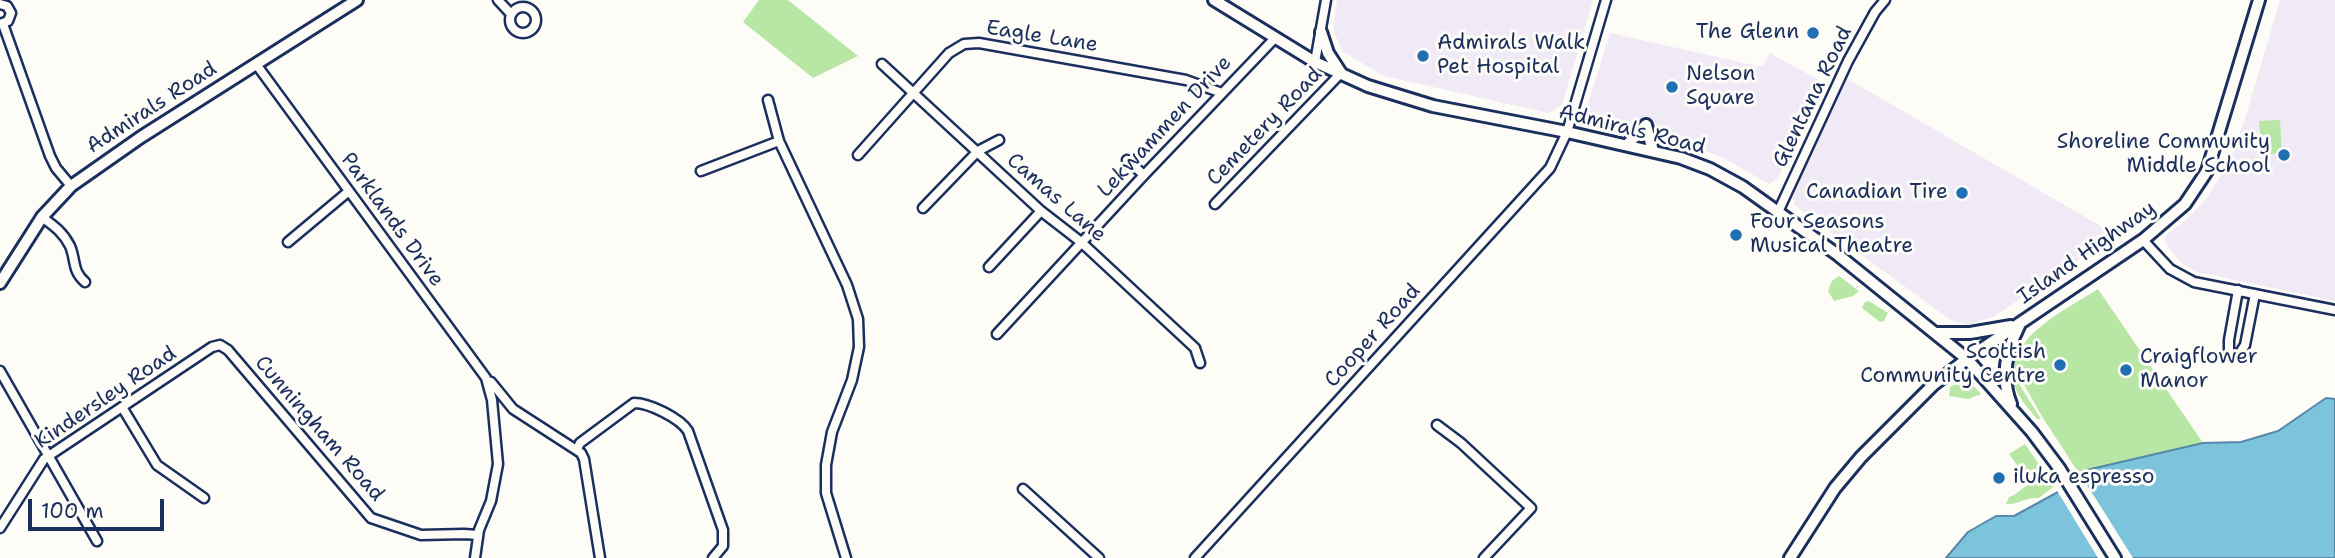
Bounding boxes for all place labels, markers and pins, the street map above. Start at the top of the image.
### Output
place label: The Glenn [1696,20,1799,46]
marker: The Glenn [1805,25,1821,41]
place label: Admirals Walk Pet Hospital [1437,31,1585,81]
marker: Admirals Walk Pet Hospital [1415,48,1431,64]
place label: Nelson Square [1686,62,1755,112]
marker: Nelson Square [1664,79,1680,95]
place label: Shoreline Community Middle School [2057,130,2270,180]
marker: Shoreline Community Middle School [2276,147,2292,163]
place label: Canadian Tire [1806,180,1948,206]
marker: Canadian Tire [1954,185,1970,201]
place label: Four Seasons Musical Theatre [1750,210,1913,260]
marker: Four Seasons Musical Theatre [1728,227,1744,243]
place label: Scottish Community Centre [1860,340,2046,390]
place label: Craigflower Manor [2140,345,2258,395]
marker: Scottish Community Centre [2052,357,2068,373]
marker: Craigflower Manor [2118,362,2134,378]
place label: iluka espresso [2013,465,2155,491]
marker: iluka espresso [1991,470,2007,486]

